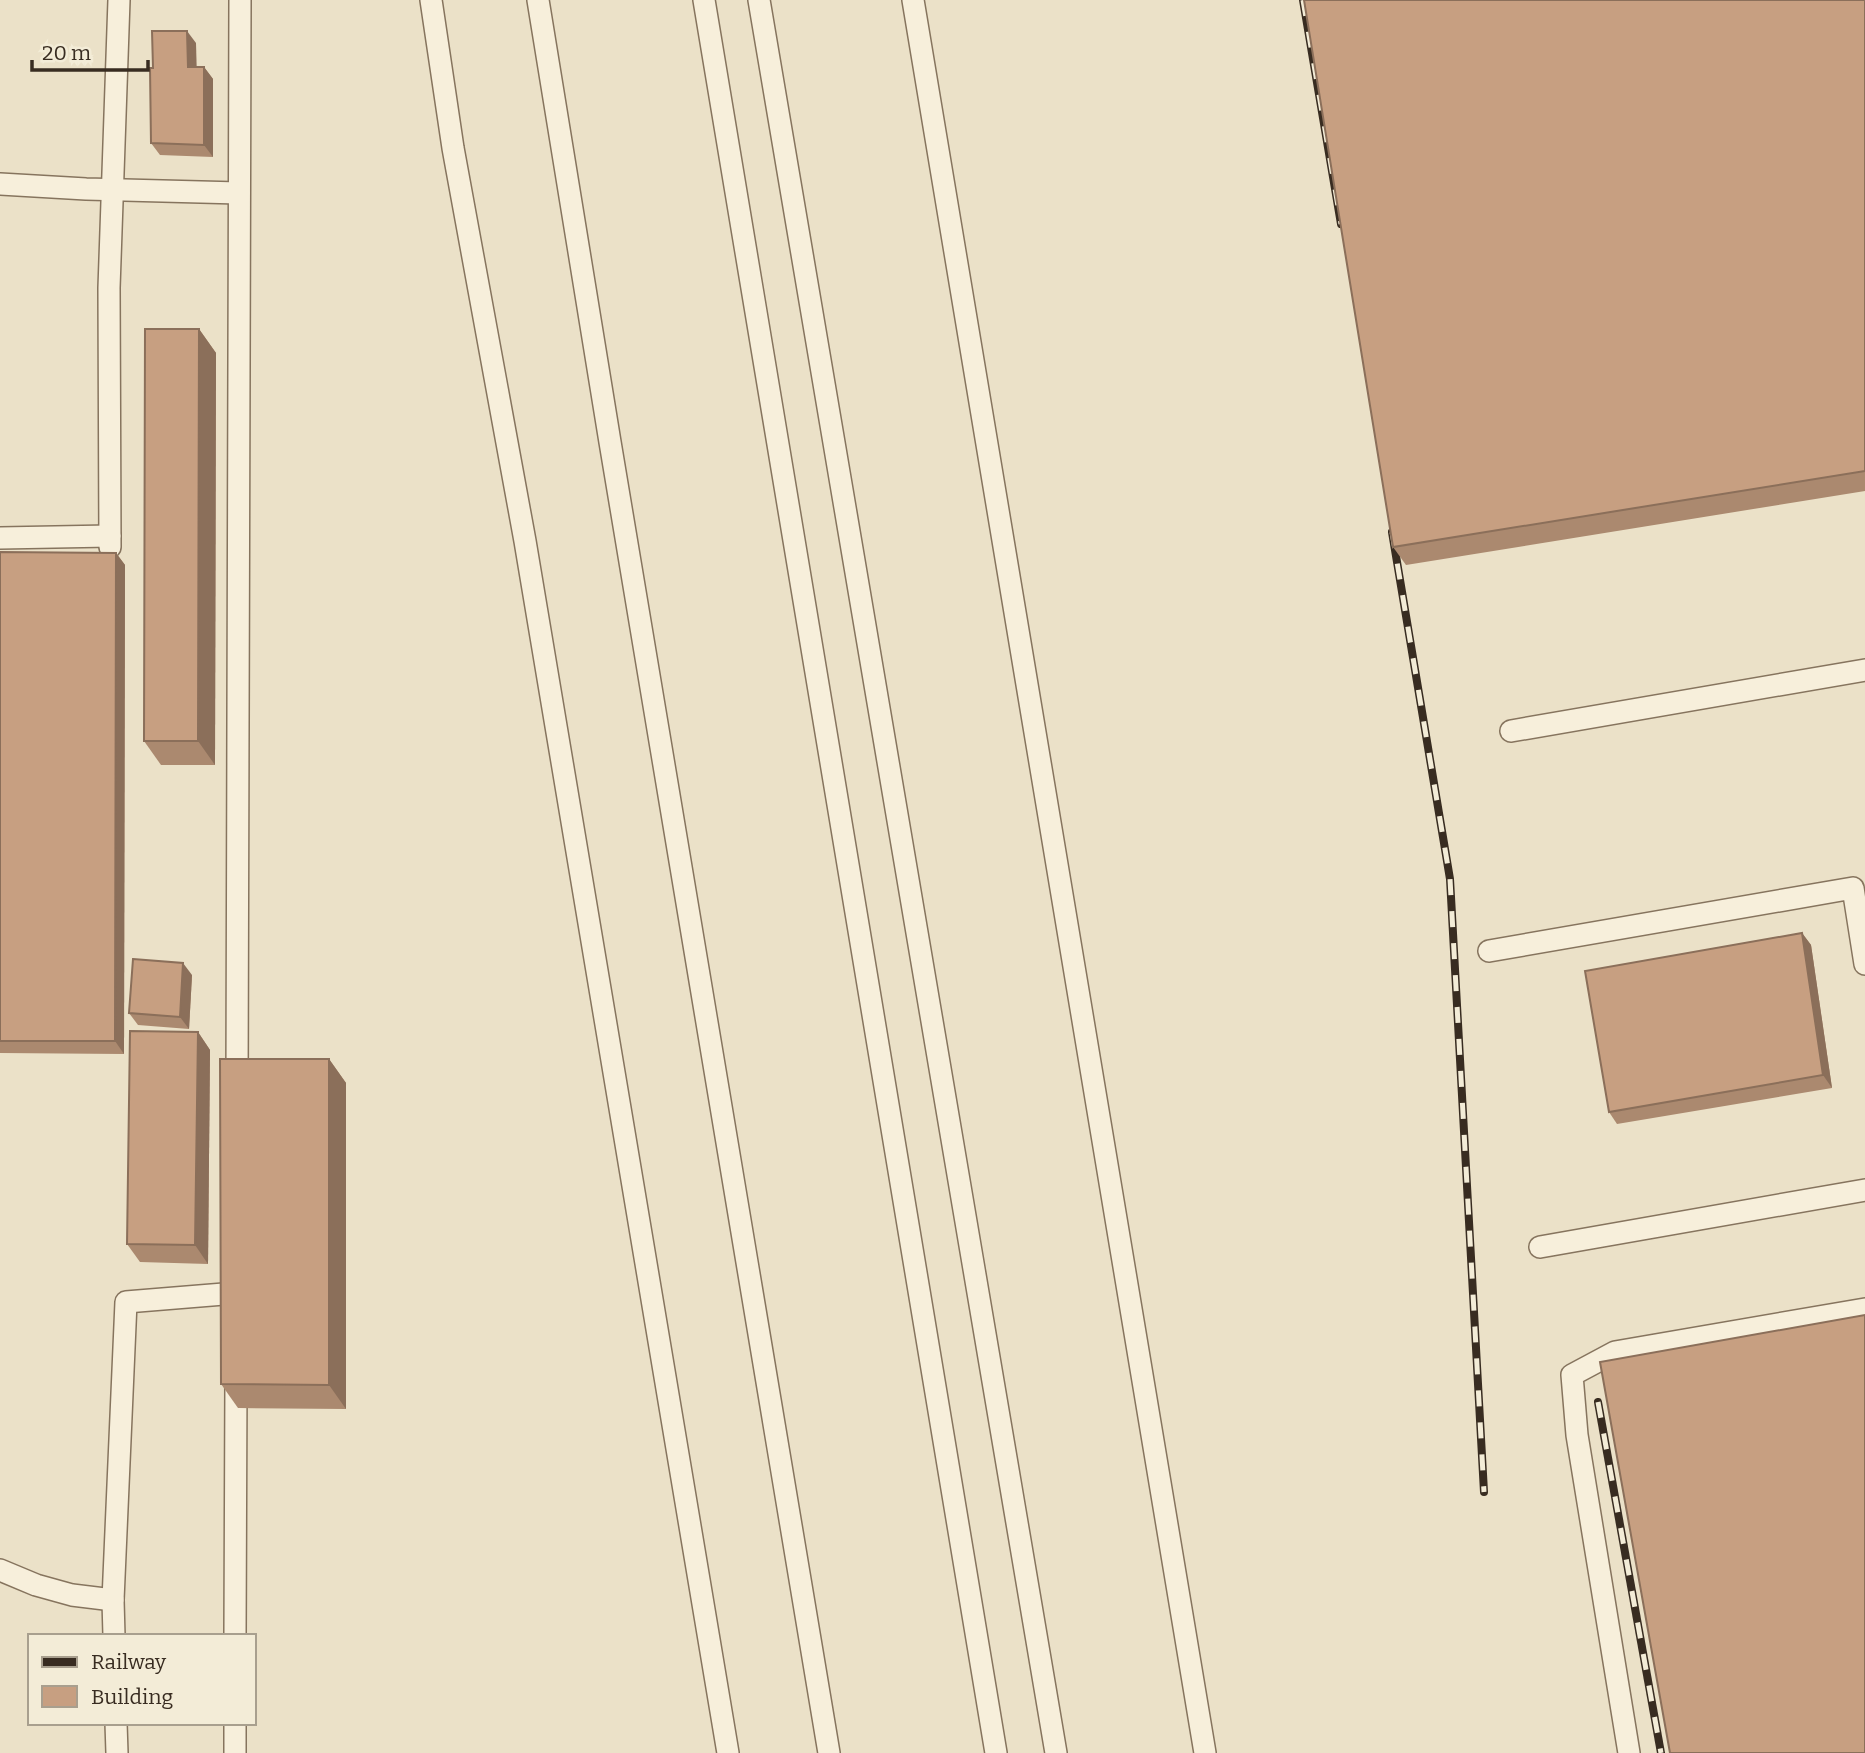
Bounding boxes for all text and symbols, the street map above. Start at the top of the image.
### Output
scale bar [32,28,147,72]
text: 20 m [42,40,91,66]
legend [28,1634,256,1725]
text: Railway [91,1649,167,1675]
text: Building [91,1684,174,1710]

